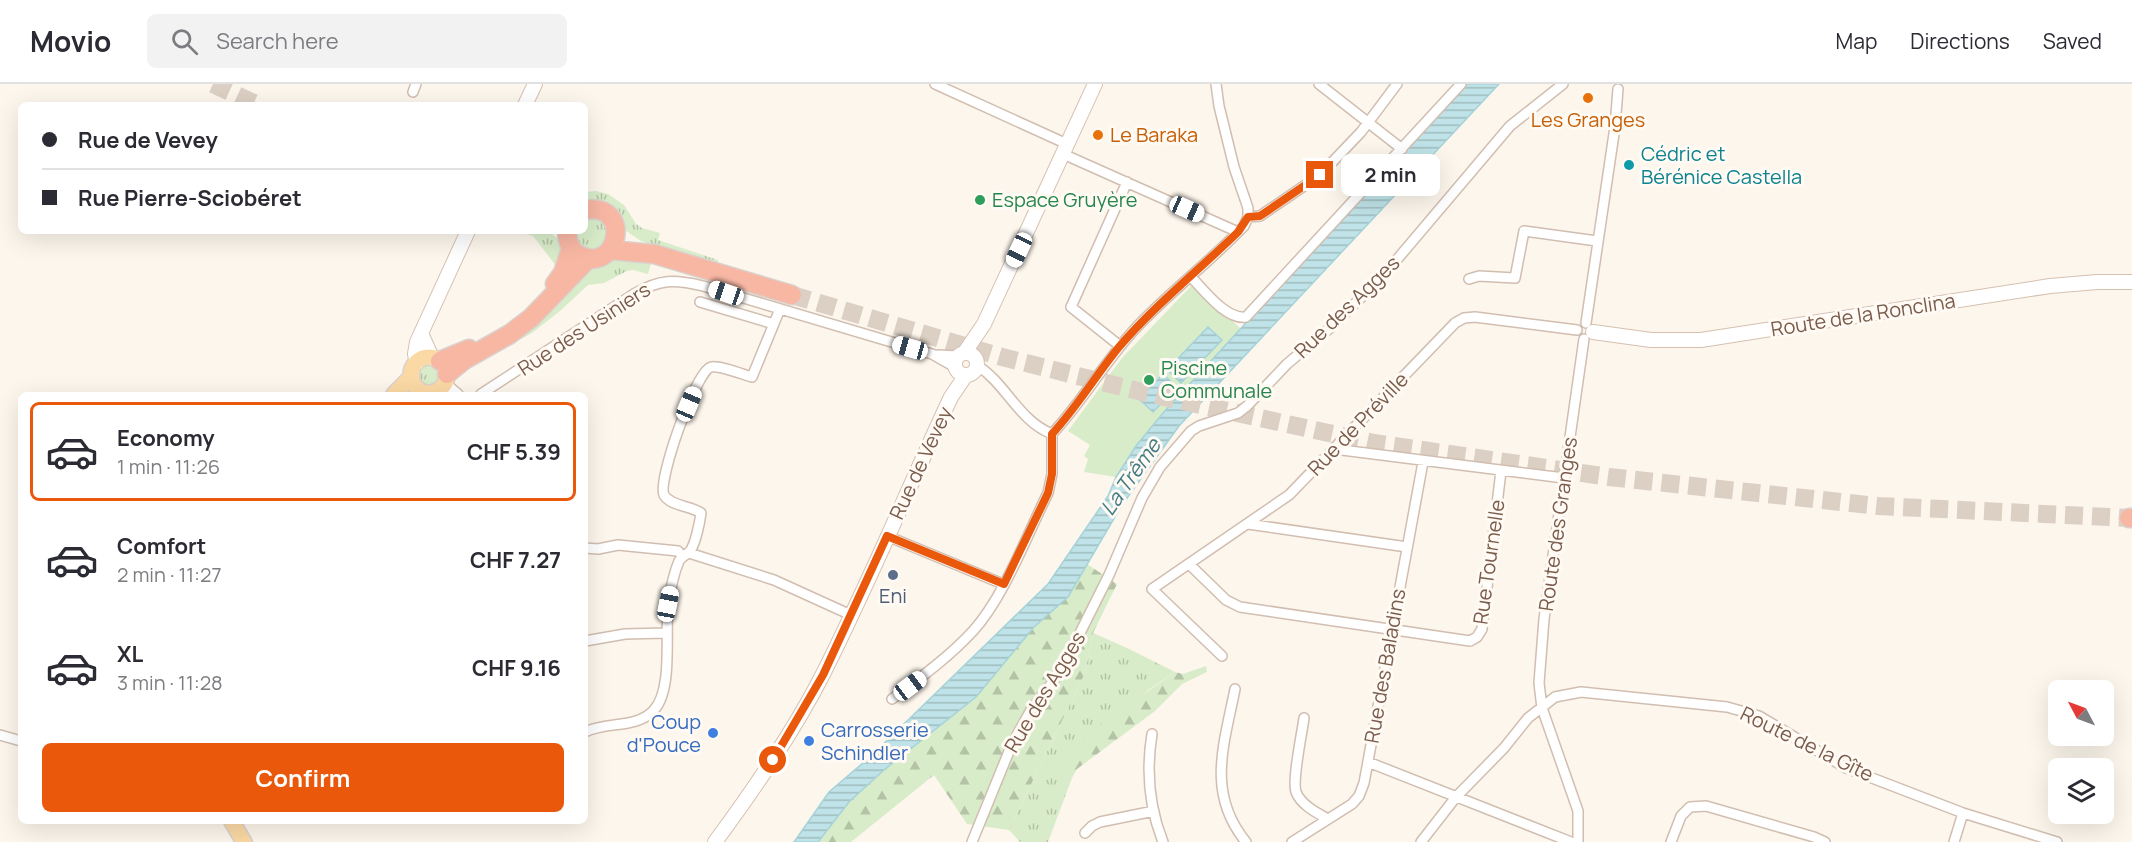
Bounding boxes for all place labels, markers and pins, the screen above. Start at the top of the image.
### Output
marker: Les Granges [1581,91,1595,105]
place label: Les Granges [1531,106,1645,133]
place label: Le Baraka [1110,121,1198,148]
marker: Le Baraka [1091,128,1105,142]
place label: Cédric et Bérénice Castella [1641,140,1802,190]
marker: Cédric et Bérénice Castella [1622,158,1636,172]
place label: Espace Gruyère [992,186,1137,213]
marker: Espace Gruyère [973,193,987,207]
place label: Piscine Communale [1161,354,1272,404]
marker: Piscine Communale [1142,373,1156,387]
marker: Eni [886,568,900,582]
place label: Eni [879,582,907,609]
place label: Coup d'Pouce [627,708,701,758]
place label: Carrosserie Schindler [821,716,929,766]
marker: Coup d'Pouce [706,726,720,740]
marker: Carrosserie Schindler [802,734,816,748]

